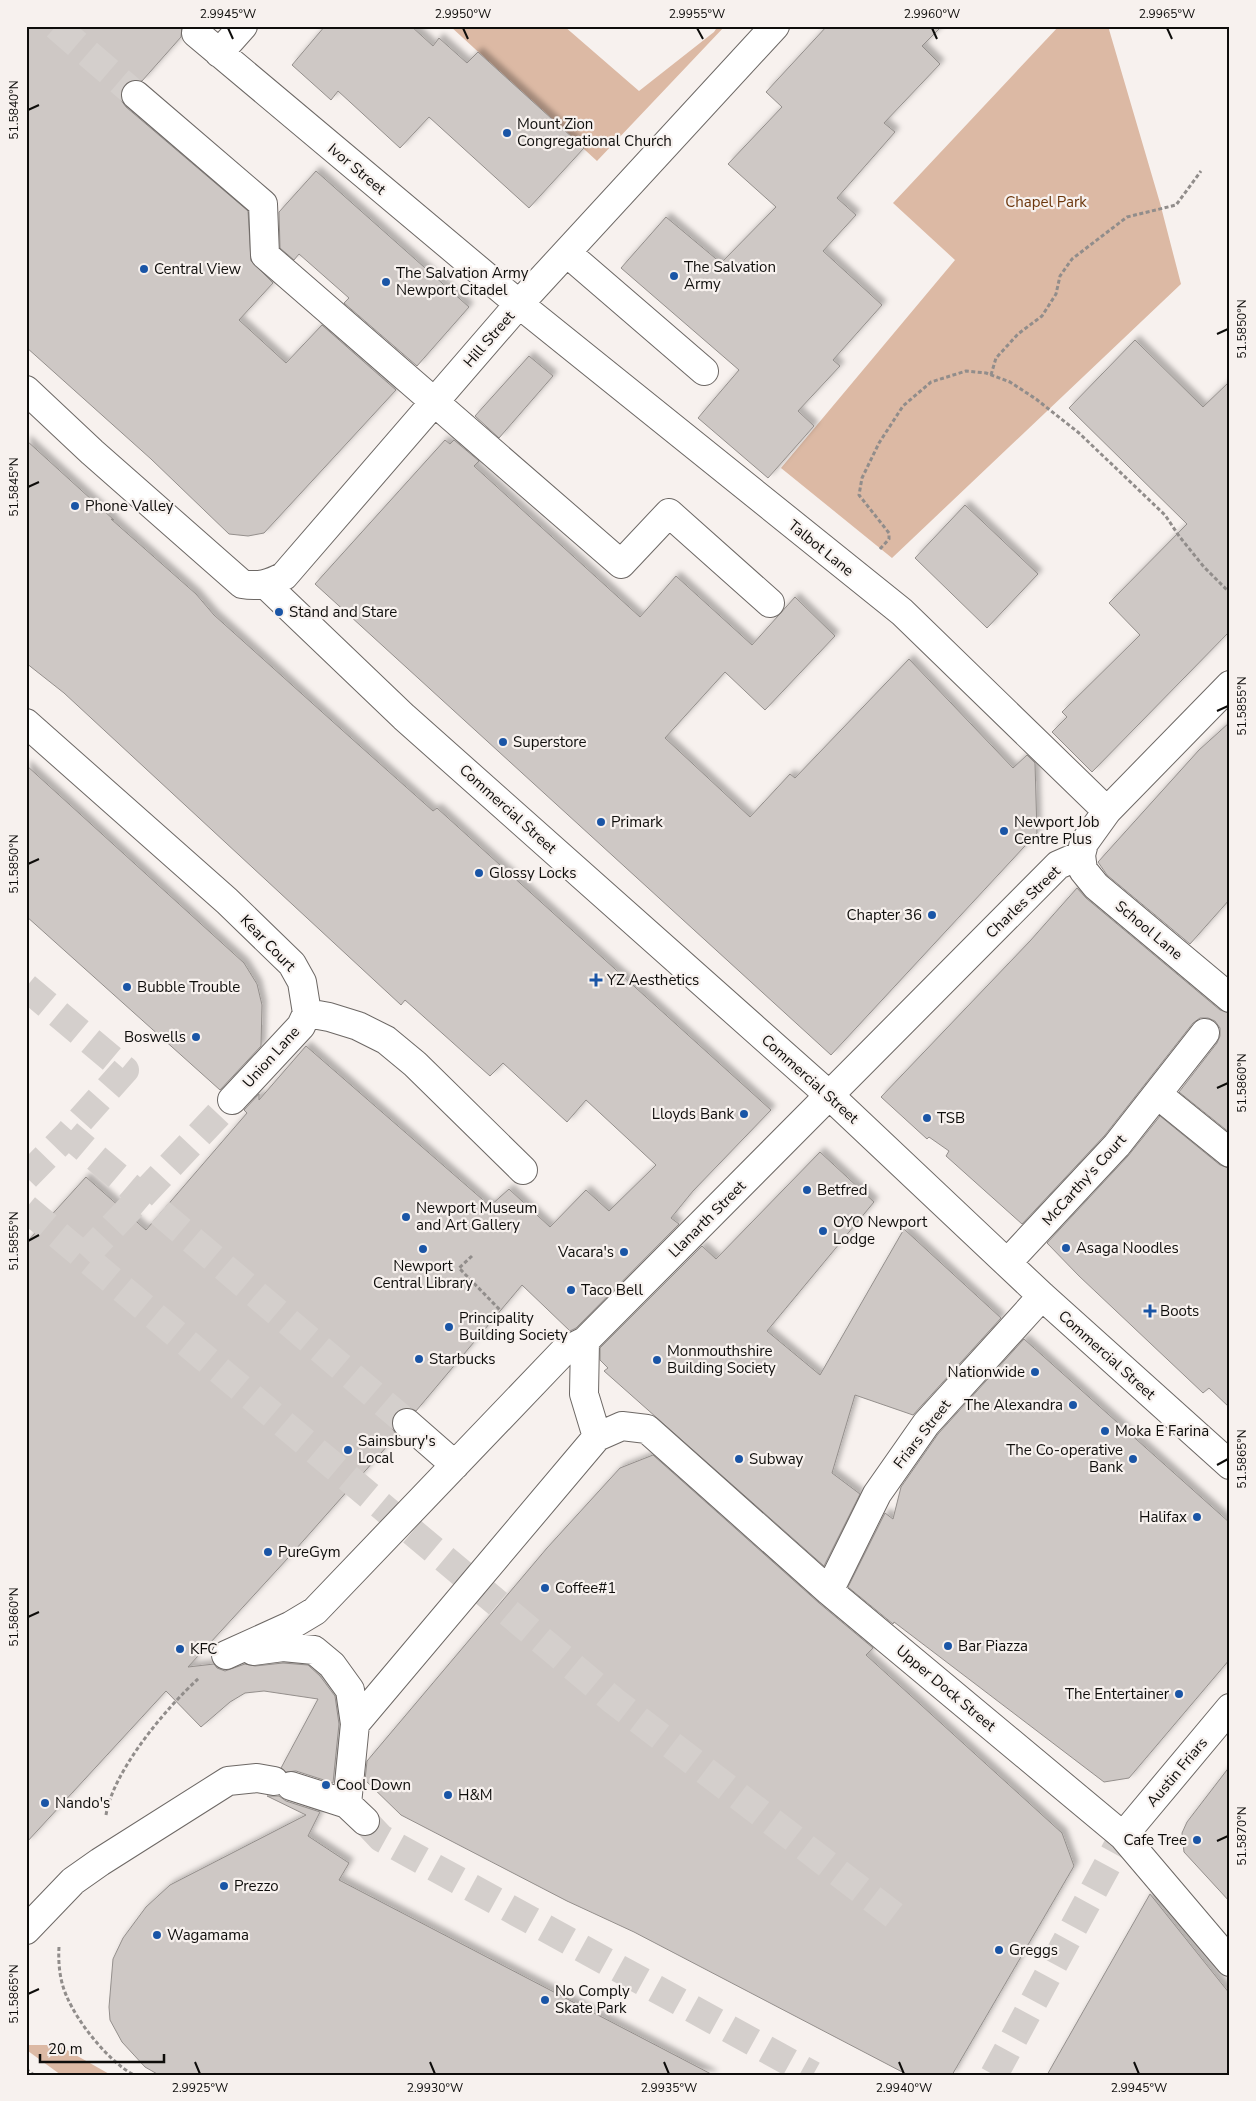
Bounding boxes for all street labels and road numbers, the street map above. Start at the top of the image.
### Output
street label: Ivor Street [324,139,391,200]
street label: Hill Street [459,306,520,371]
street label: Talbot Lane [784,515,858,581]
street label: Commercial Street [455,760,561,859]
street label: Charles Street [981,861,1065,943]
street label: School Lane [1111,896,1187,964]
street label: Kear Court [236,910,301,976]
street label: Union Lane [238,1022,304,1092]
street label: Commercial Street [757,1030,863,1129]
street label: McCarthy's Court [1038,1129,1131,1230]
street label: Llanarth Street [664,1176,750,1262]
street label: Commercial Street [1054,1306,1160,1405]
street label: Friars Street [889,1395,956,1473]
street label: Upper Dock Street [892,1640,1001,1736]
street label: Austin Friars [1142,1733,1212,1811]

